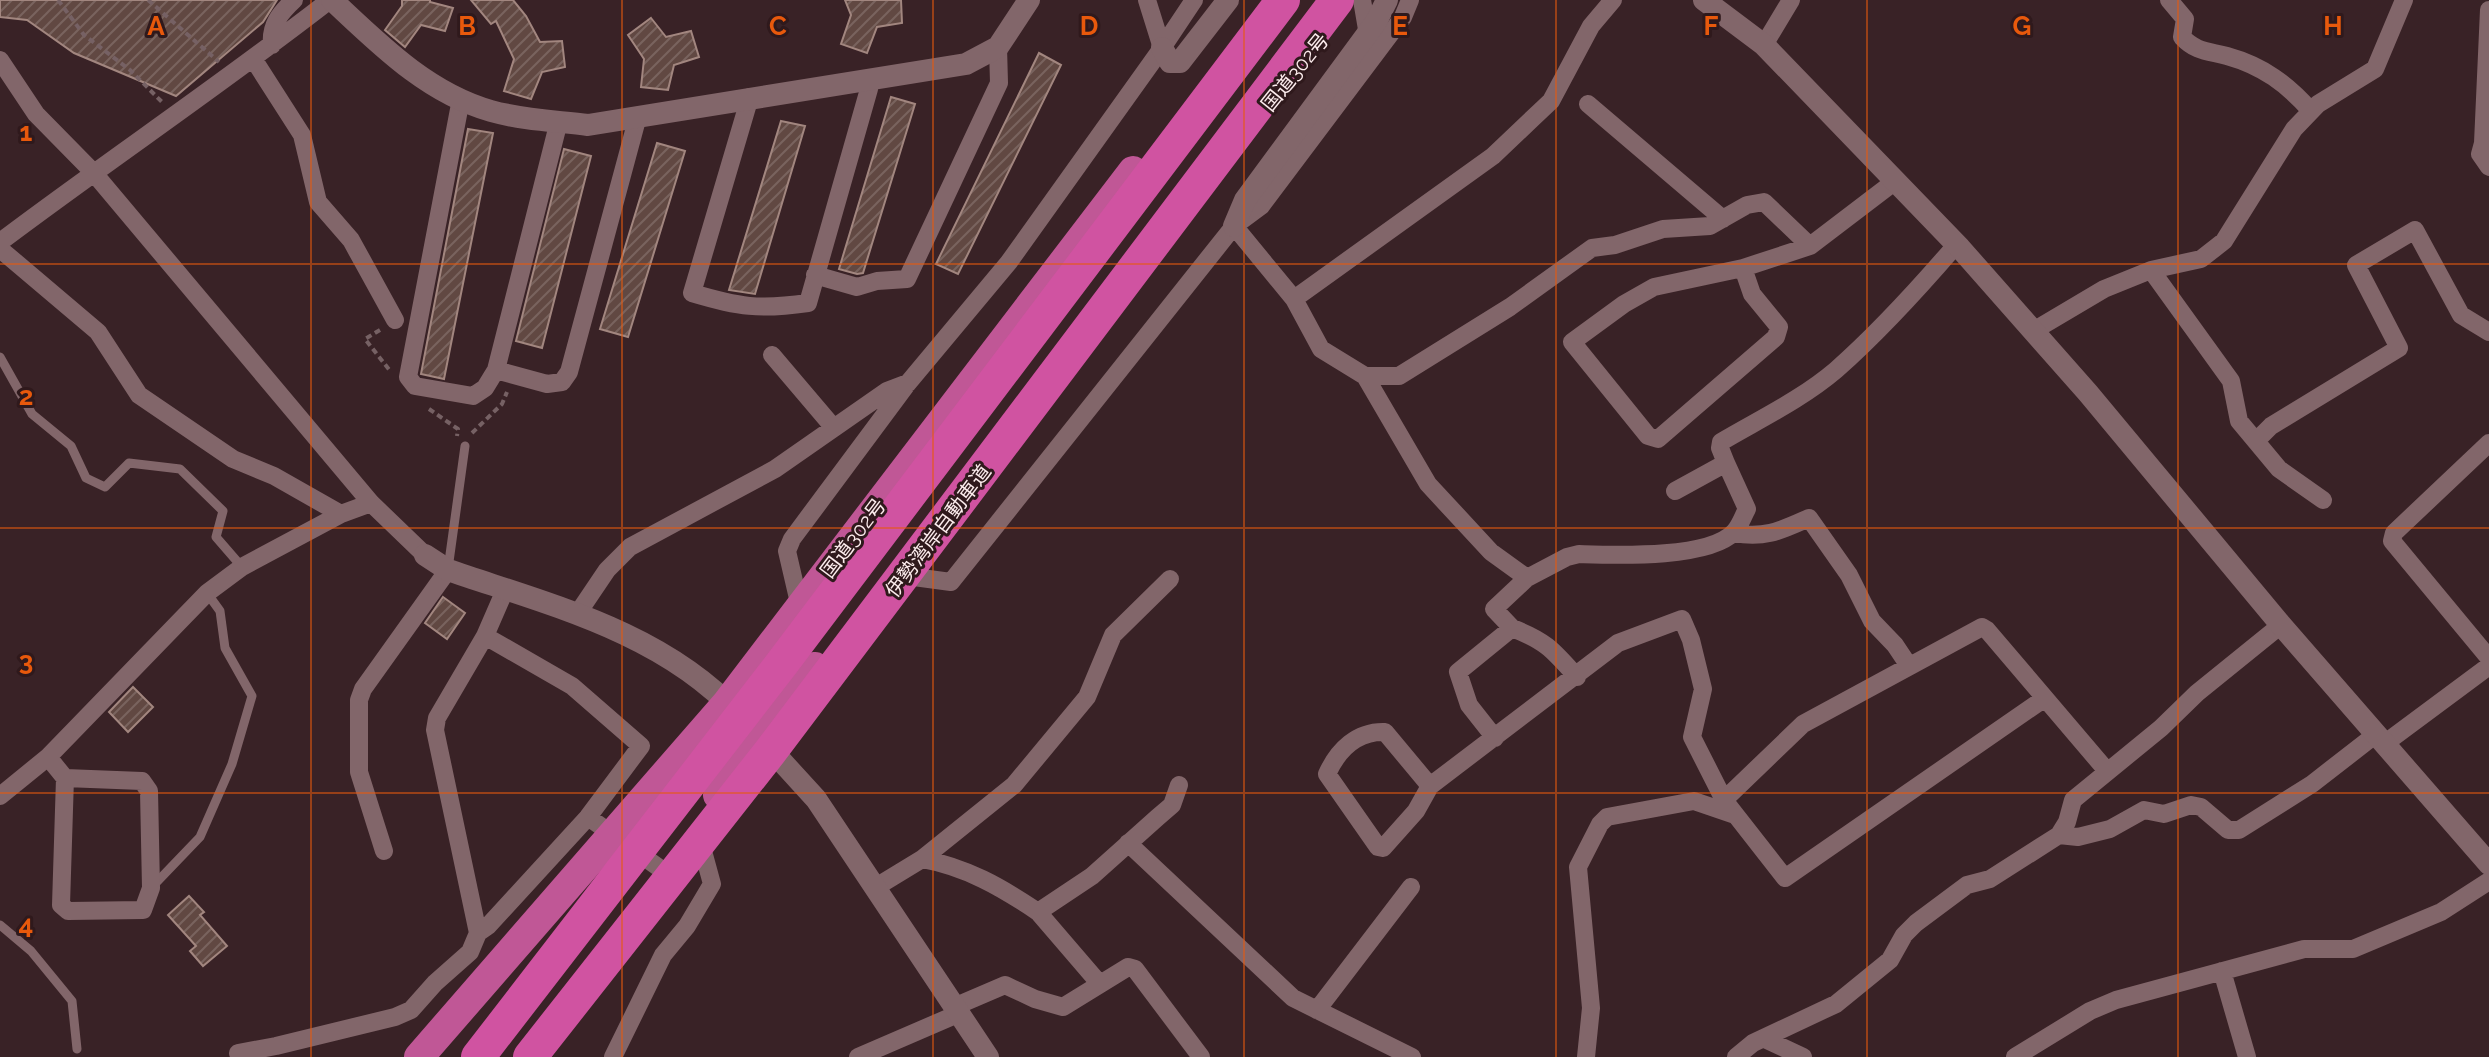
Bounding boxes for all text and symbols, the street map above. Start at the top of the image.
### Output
text: A [147,11,165,41]
text: B [458,11,476,41]
text: C [769,11,787,41]
text: D [1080,11,1098,41]
text: E [1392,11,1408,41]
text: F [1704,11,1719,41]
text: G [2013,11,2031,41]
text: H [2323,11,2343,41]
street label: 国道302号 [1256,28,1334,116]
text: 1 [20,117,33,147]
text: 2 [19,381,33,411]
street label: 伊勢湾岸自動車道 [880,460,996,602]
street label: 国道302号 [815,494,891,582]
text: 3 [19,646,33,676]
text: 4 [19,910,33,940]

